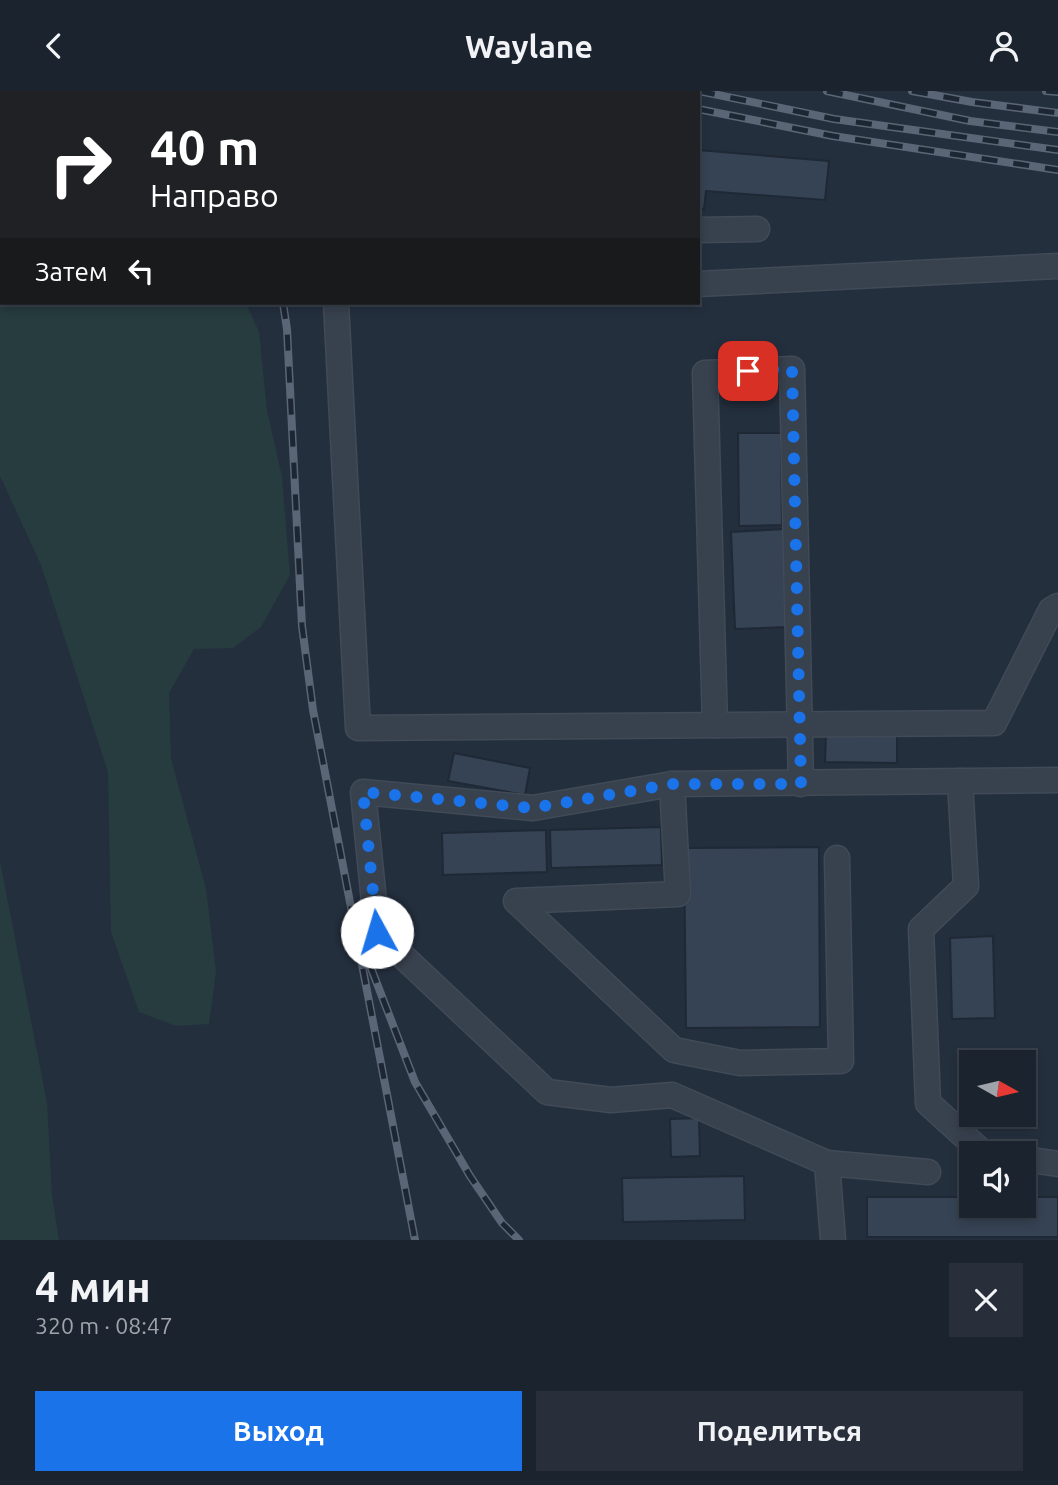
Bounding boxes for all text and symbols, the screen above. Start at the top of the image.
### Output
icon: back [35,27,73,65]
icon: person [985,27,1023,65]
text: Waylane [465,28,593,64]
icon: right [35,119,126,210]
text: 40 m [150,119,259,174]
text: Направо [150,177,279,213]
icon: left [122,252,160,290]
text: Затем [35,257,108,286]
pin [718,341,778,401]
icon: arrive [729,352,767,390]
position arrow [340,895,414,969]
north arrow [959,1050,1036,1127]
map controls [959,1050,1036,1218]
button: sound [959,1141,1036,1218]
text: 4 мин [35,1263,151,1310]
button: close [949,1263,1023,1337]
text: 320 m · 08:47 [35,1313,173,1338]
button: Выход [35,1391,522,1471]
button: Поделиться [536,1391,1023,1471]

